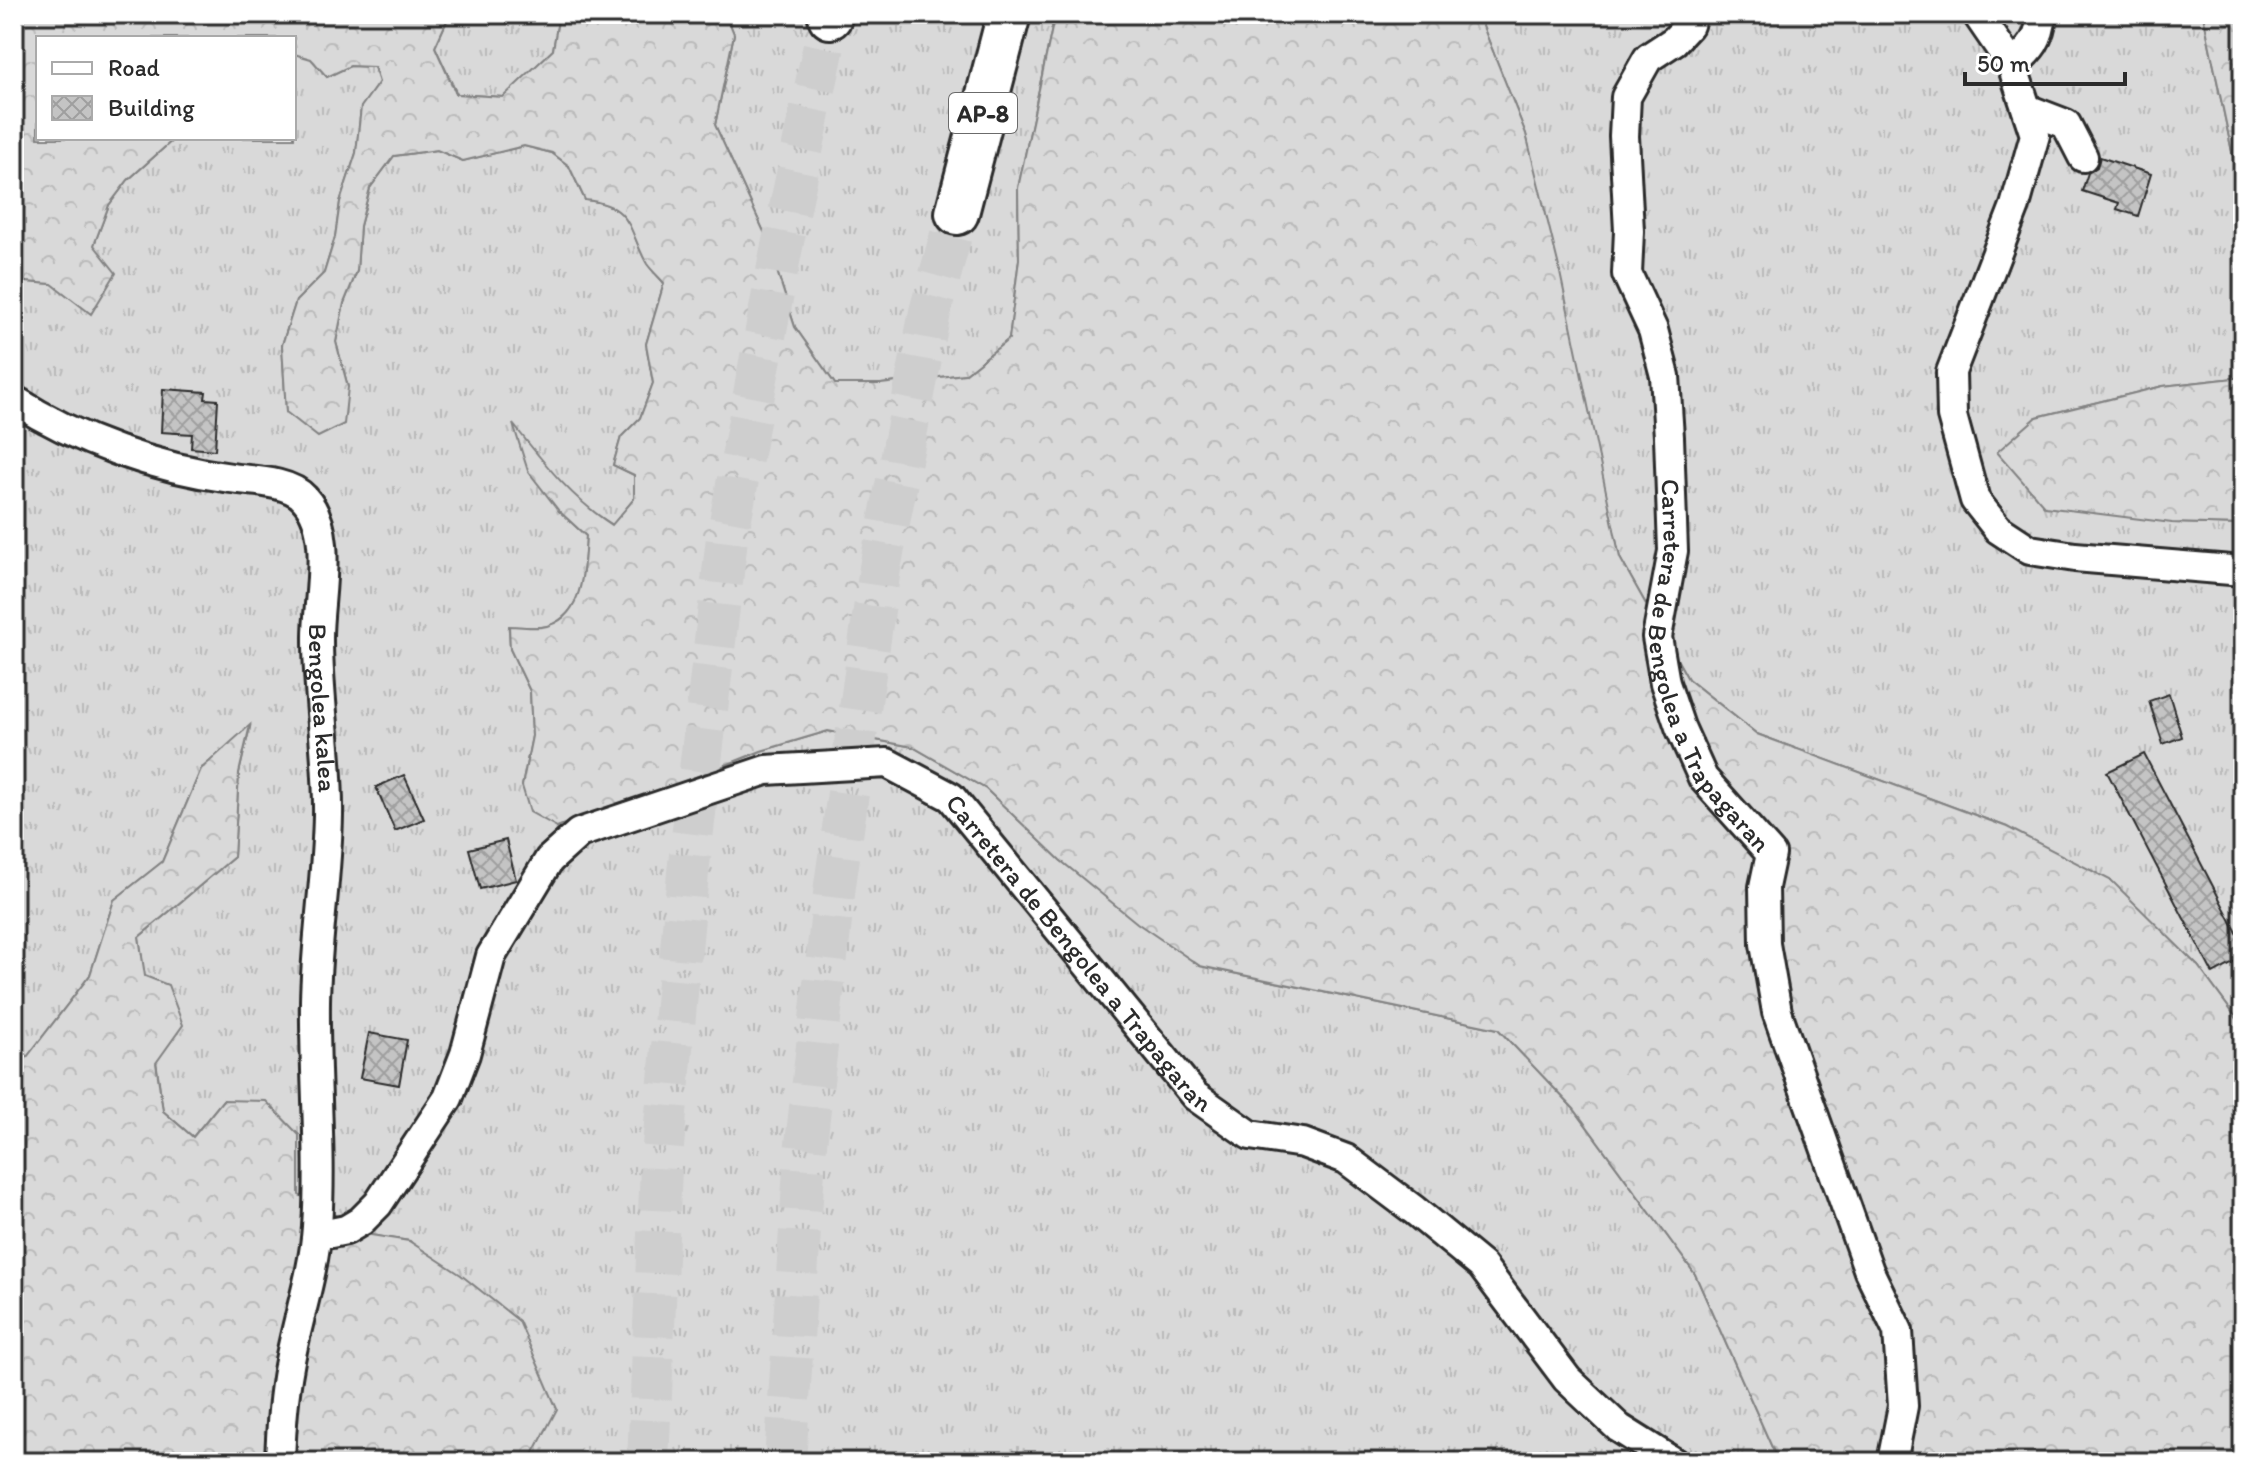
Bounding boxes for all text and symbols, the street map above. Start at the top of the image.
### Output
legend [36,36,296,140]
scale bar [1965,36,2125,86]
text: 50 m [1977,49,2030,78]
text: Road [108,53,160,82]
text: Building [108,93,195,122]
road number: AP-8 [949,93,1017,133]
street label: Carretera de Bengolea a Trapagaran [1640,478,1777,859]
street label: Bengolea kalea [302,623,344,793]
street label: Carretera de Bengolea a Trapagaran [939,787,1218,1119]

